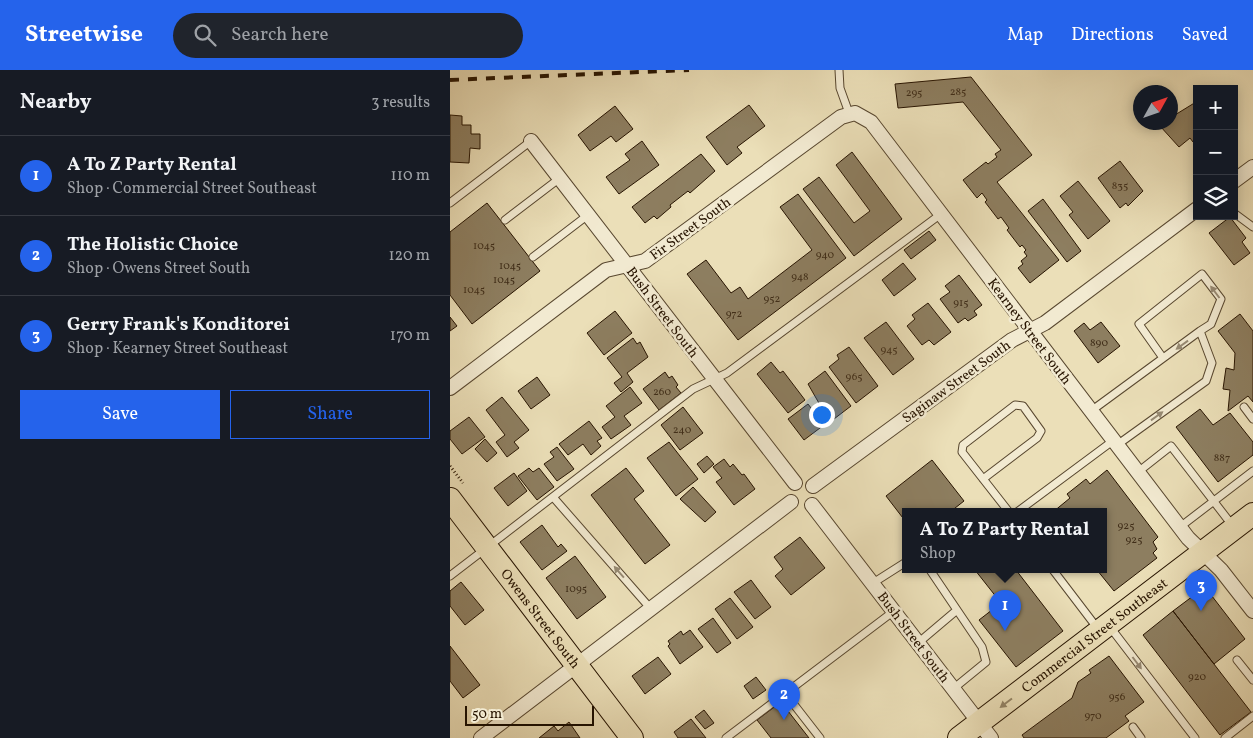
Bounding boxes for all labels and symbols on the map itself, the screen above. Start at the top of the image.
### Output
house number: 285 [950,85,966,100]
north arrow [1133,85,1178,130]
house number: 295 [906,86,922,101]
house number: 835 [1112,179,1128,194]
street label: Fir Street South [646,193,735,265]
house number: 1045 [473,239,495,254]
house number: 940 [816,248,835,263]
house number: 1045 [499,259,521,274]
street label: Bush Street South [621,263,702,362]
house number: 948 [791,270,809,285]
house number: 1045 [493,273,515,288]
street label: Kearney Street South [982,275,1075,389]
house number: 1045 [463,283,485,298]
one-way arrow [1210,286,1221,299]
house number: 952 [764,292,780,307]
house number: 915 [953,296,969,311]
house number: 972 [726,307,742,322]
street label: Saginaw Street South [899,336,1015,428]
house number: 890 [1090,336,1108,351]
one-way arrow [1175,340,1189,350]
house number: 945 [881,343,897,358]
house number: 965 [845,370,863,385]
house number: 260 [653,385,671,400]
your location [809,402,835,428]
one-way arrow [1150,411,1163,422]
house number: 240 [673,423,692,438]
house number: 887 [1214,451,1230,466]
house number: 925 [1118,519,1134,534]
house number: 925 [1126,533,1142,548]
street label: Owens Street South [496,565,584,673]
one-way arrow [613,566,624,579]
pin: 3 [1185,570,1217,611]
street label: Commercial Street Southeast [1018,574,1172,698]
house number: 1095 [565,582,587,597]
street label: Bush Street South [872,588,953,687]
pin: 1 [989,590,1021,631]
one-way arrow [1132,656,1143,669]
house number: 920 [1188,670,1206,685]
pin: 2 [768,679,800,720]
house number: 956 [1109,690,1126,705]
one-way arrow [999,697,1012,708]
scale bar [465,703,594,726]
house number: 970 [1084,709,1102,724]

